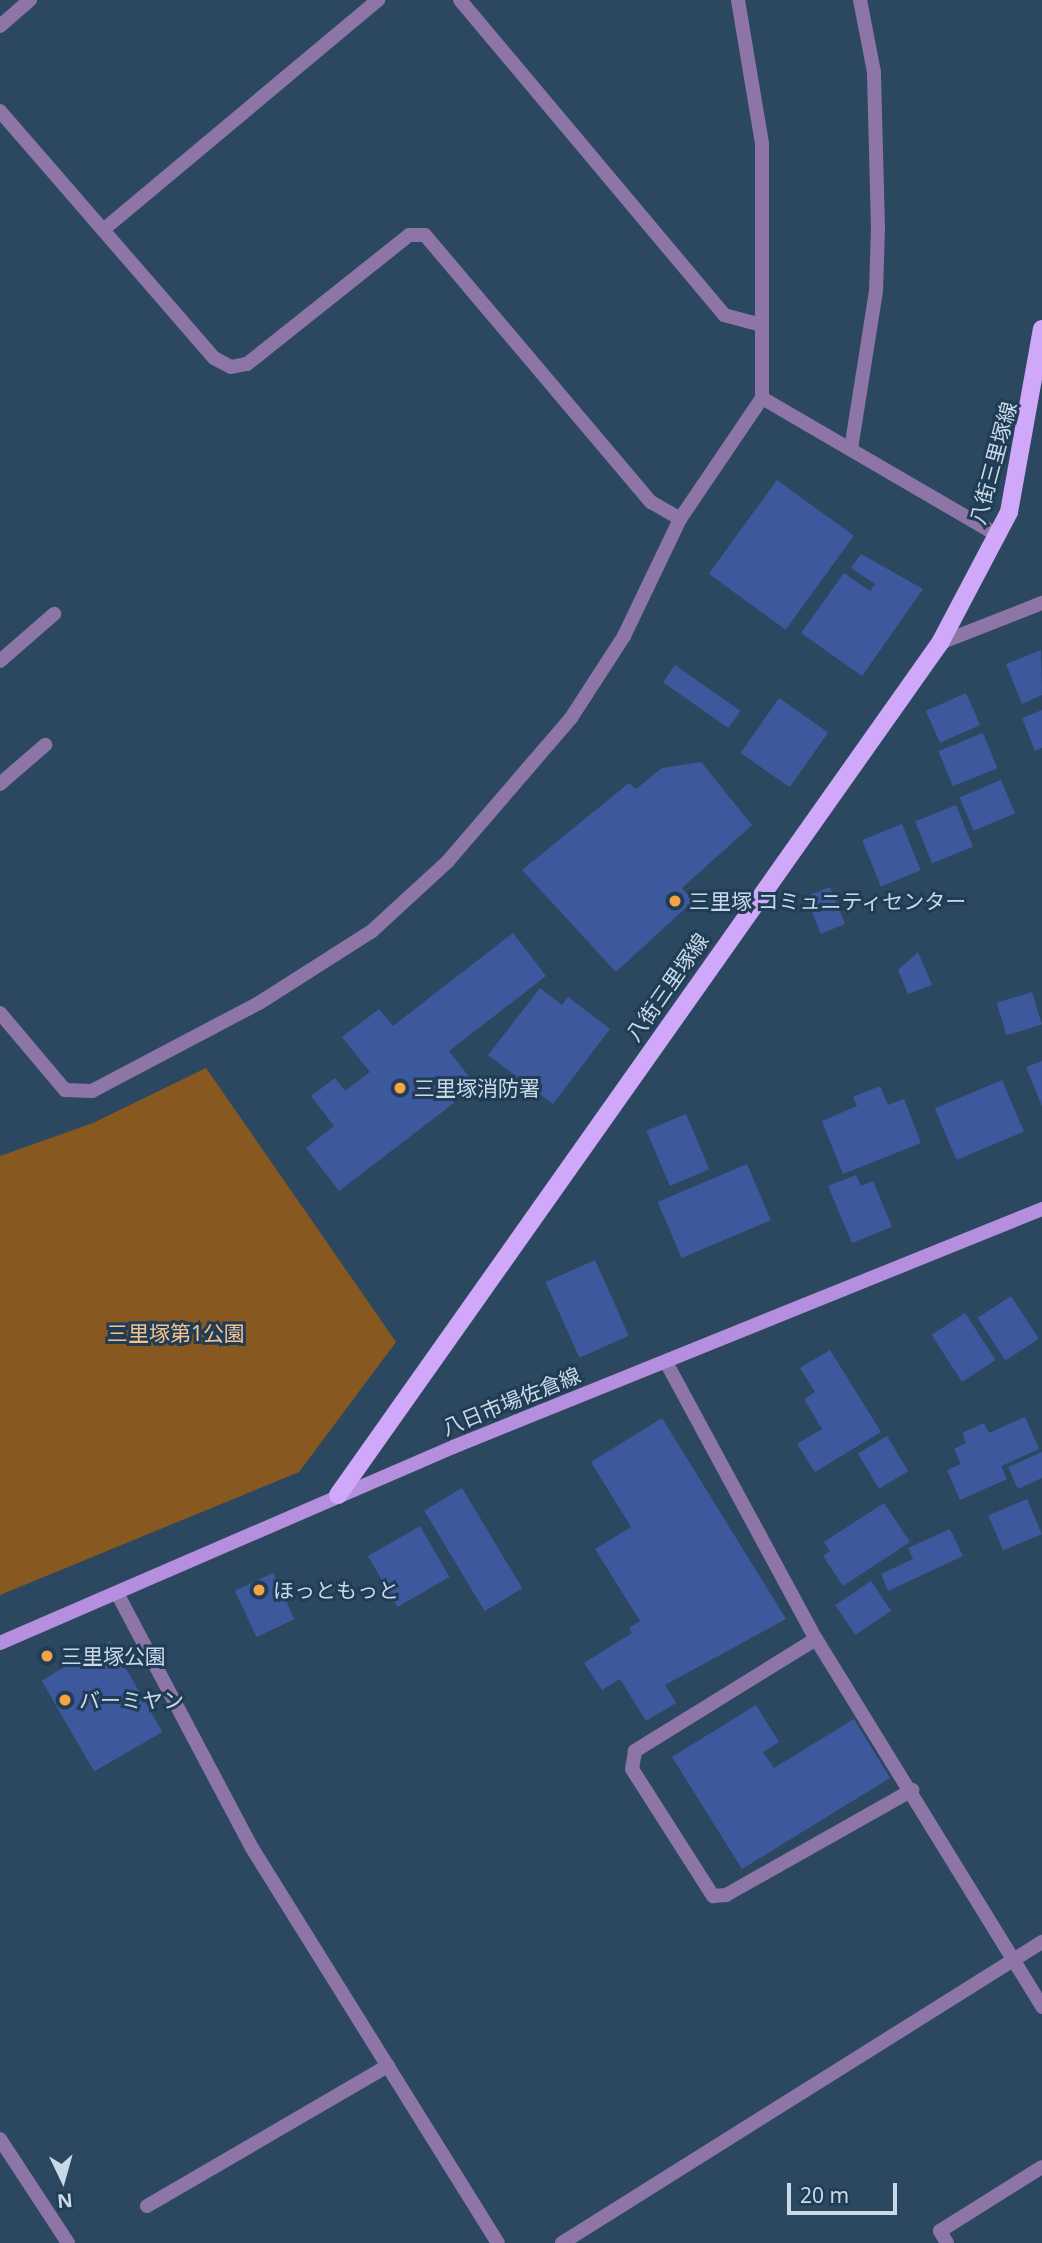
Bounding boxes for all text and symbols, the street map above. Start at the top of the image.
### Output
street label: 八街三里塚線 [965,399,1021,527]
place label: 三里塚 コミュニティセンター [689,888,967,914]
marker: 三里塚 コミュニティセンター [667,893,683,909]
street label: 八街三里塚線 [621,928,713,1046]
place label: 三里塚消防署 [414,1075,540,1101]
marker: 三里塚消防署 [392,1080,408,1096]
park label: 三里塚第1公園 [107,1320,245,1346]
street label: 八日市場佐倉線 [438,1362,584,1440]
place label: ほっともっと [273,1577,399,1603]
marker: ほっともっと [251,1582,267,1598]
place label: 三里塚公園 [61,1643,166,1669]
marker: 三里塚公園 [39,1648,55,1664]
place label: バーミヤン [79,1687,184,1713]
marker: バーミヤン [57,1692,73,1708]
north arrow [28,2145,98,2215]
scale bar [790,2170,900,2214]
text: 20 m [800,2181,849,2209]
text: N [56,2187,74,2215]

